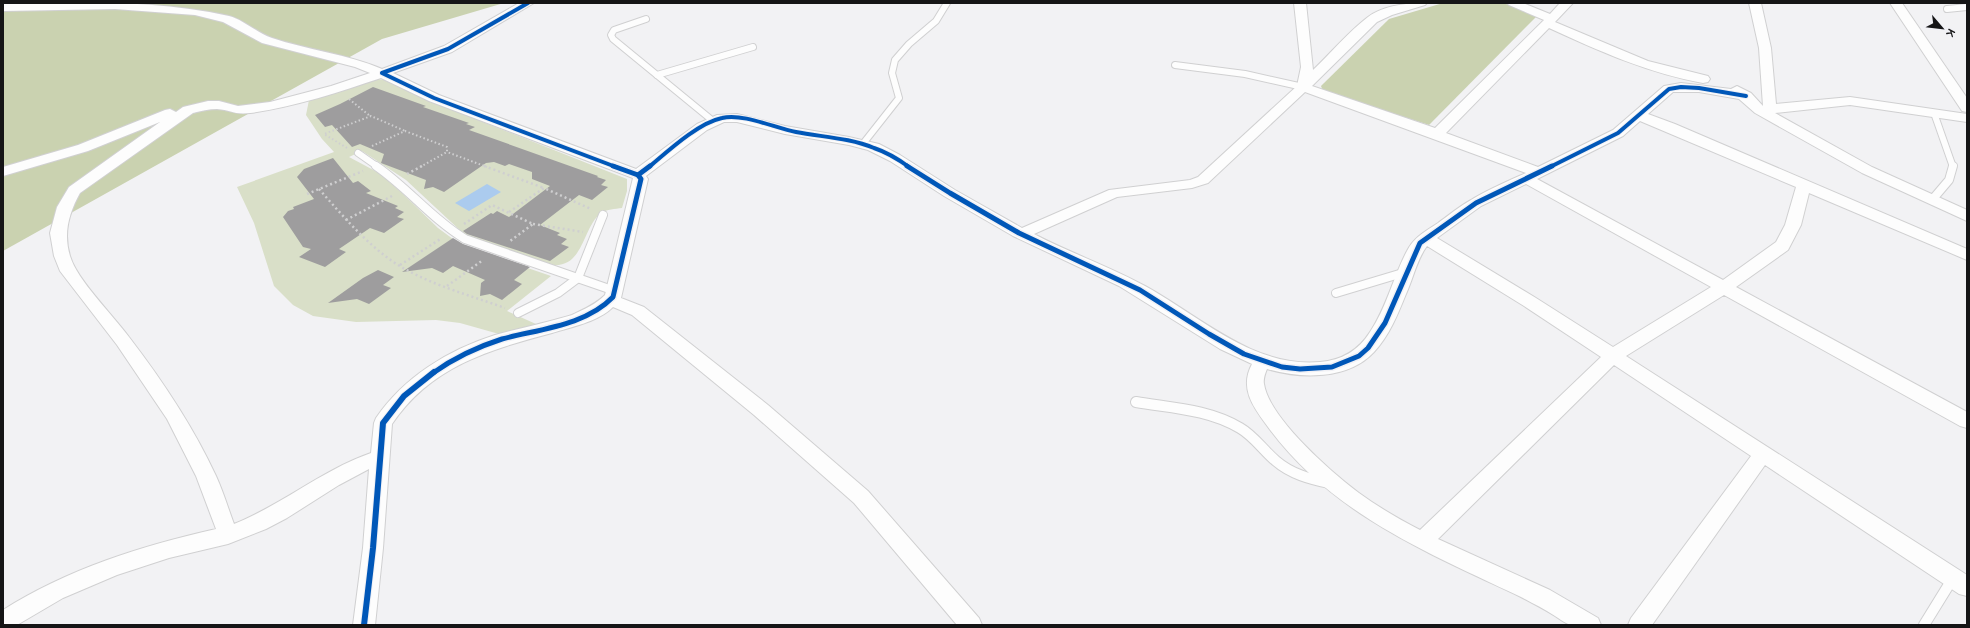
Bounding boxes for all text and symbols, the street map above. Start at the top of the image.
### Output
north arrow [1922,8,1962,48]
text: K [1943,26,1959,39]

